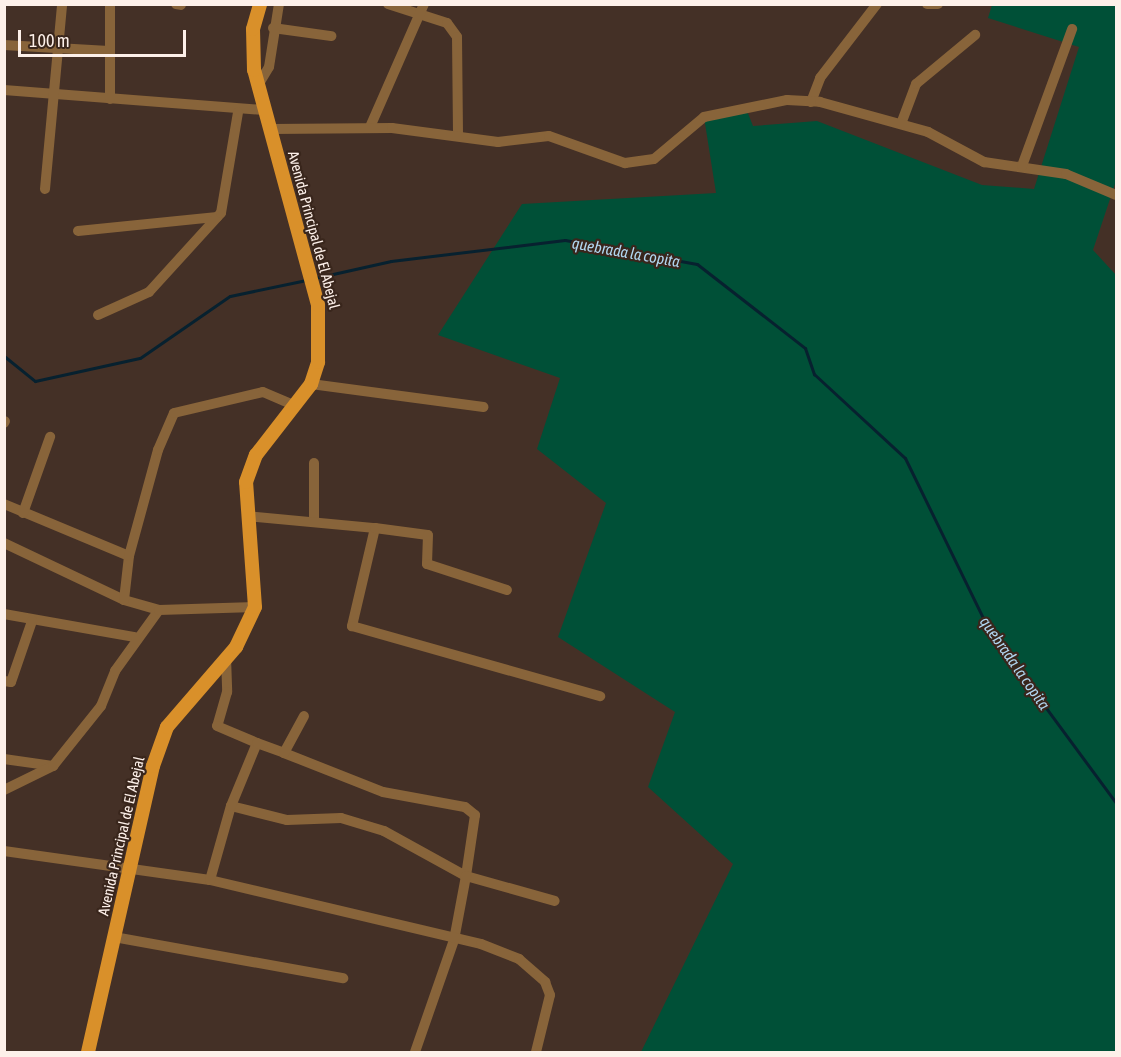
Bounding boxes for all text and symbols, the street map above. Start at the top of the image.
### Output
scale bar [21,18,189,56]
text: 100 m [29,30,70,51]
street label: Avenida Principal de El Abejal [284,149,344,311]
water label: quebrada la copita [571,233,681,271]
water label: quebrada la copita [976,613,1054,713]
street label: Avenida Principal de El Abejal [94,755,148,917]

